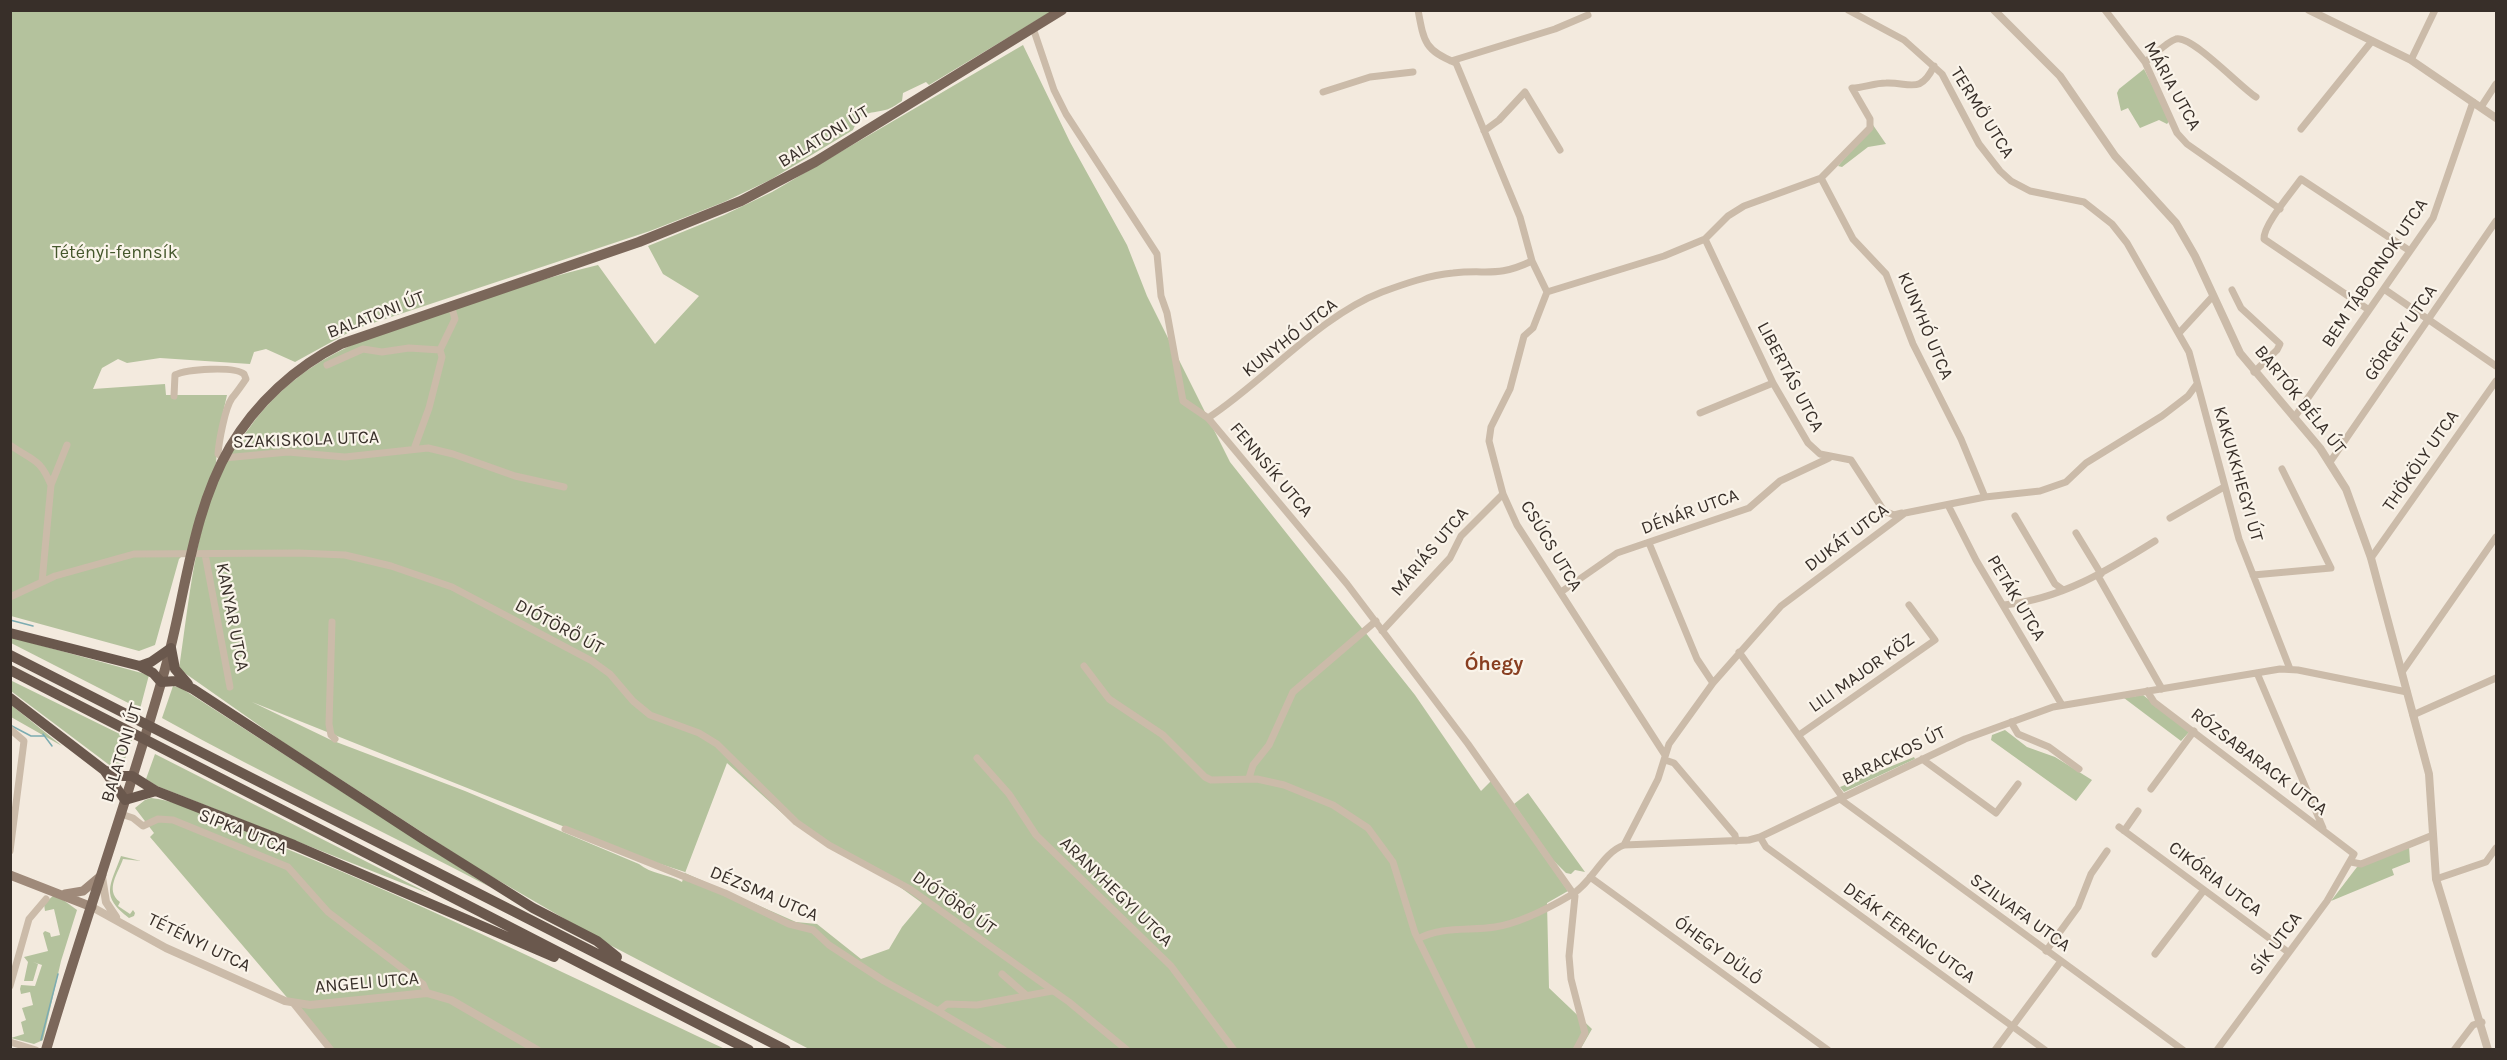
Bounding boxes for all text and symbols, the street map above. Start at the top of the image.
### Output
street label: MÁRIA UTCA [2139,38,2205,134]
street label: TERMŐ UTCA [1945,63,2019,163]
street label: BALATONI ÚT [774,101,874,173]
street label: BEM TÁBORNOK UTCA [2317,195,2433,351]
park label: Tétényi-fennsík [52,242,178,264]
street label: KUNYHÓ UTCA [1893,269,1957,383]
street label: GÖRGEY UTCA [2360,281,2442,385]
street label: BALATONI ÚT [324,287,428,343]
street label: KUNYHÓ UTCA [1238,294,1342,382]
street label: LIBERTÁS UTCA [1752,318,1828,436]
street label: BARTÓK BÉLA ÚT [2250,341,2350,459]
street label: KAKUKKHEGYI ÚT [2208,404,2268,544]
street label: THÖKÖLY UTCA [2378,406,2464,516]
street label: FENNSÍK UTCA [1225,418,1317,522]
street label: SZAKISKOLA UTCA [232,427,380,453]
street label: DÉNÁR UTCA [1638,484,1742,540]
street label: CSÚCS UTCA [1515,497,1587,595]
street label: DUKÁT UTCA [1801,499,1893,577]
street label: MÁRIÁS UTCA [1387,503,1473,601]
street label: PETÁK UTCA [1982,551,2050,645]
street label: KANYAR UTCA [211,561,253,673]
street label: DIÓTÖRŐ ÚT [511,595,607,659]
street label: LILI MAJOR KÖZ [1805,629,1919,717]
district label: Óhegy [1465,652,1523,676]
street label: BALATONI ÚT [97,701,147,805]
street label: RÓZSABARACK UTCA [2186,703,2332,821]
street label: BARACKOS ÚT [1839,722,1949,790]
street label: SIPKA UTCA [196,804,290,860]
street label: ARANYHEGYI UTCA [1055,833,1177,951]
street label: CIKÓRIA UTCA [2164,837,2266,921]
street label: DÉZSMA UTCA [707,861,821,927]
street label: DIÓTÖRŐ ÚT [908,866,1000,940]
street label: SZILVAFA UTCA [1965,869,2075,957]
street label: DEÁK FERENC UTCA [1839,878,1979,988]
street label: SÍK UTCA [2245,908,2307,980]
street label: TÉTÉNYI UTCA [144,909,254,977]
street label: ÓHEGY DŰLŐ [1670,912,1766,990]
street label: ANGELI UTCA [314,968,420,998]

